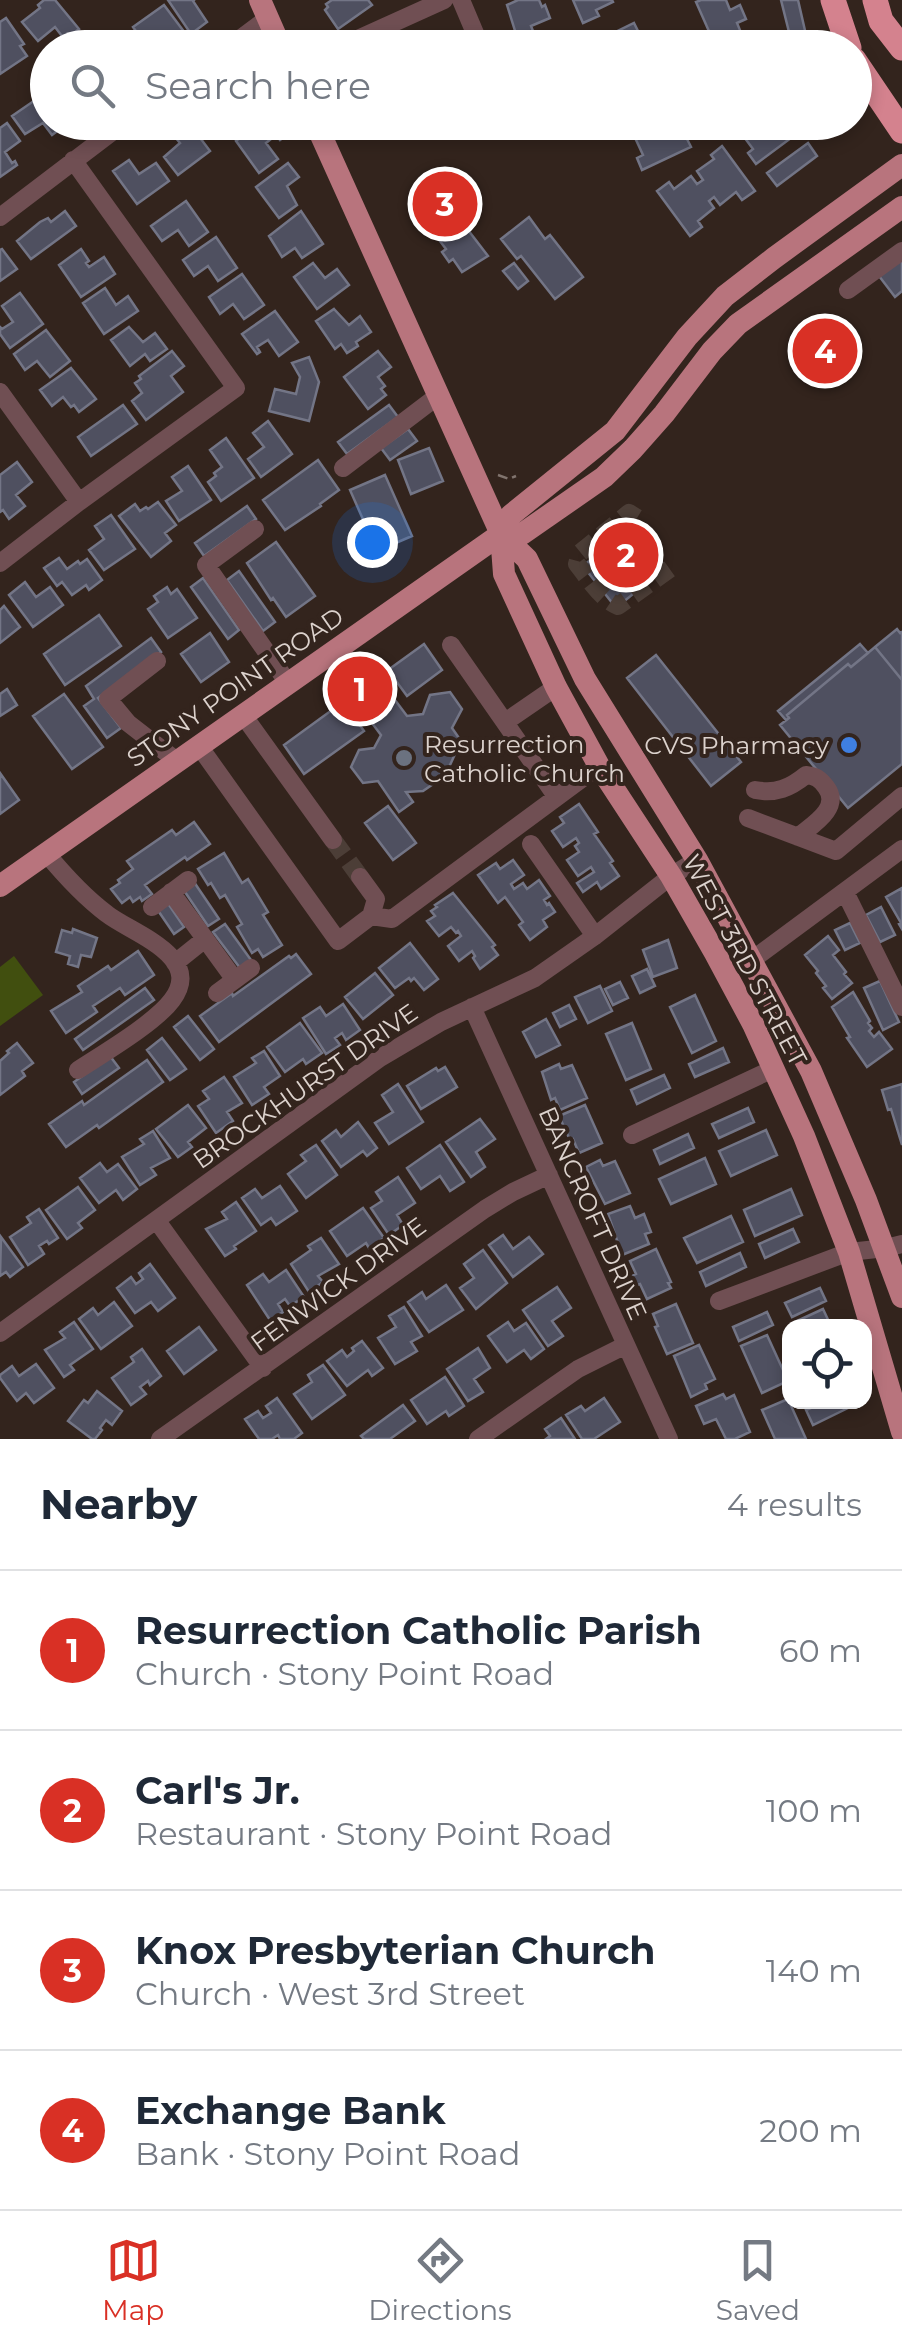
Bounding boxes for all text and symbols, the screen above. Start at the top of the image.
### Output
search box [30,30,872,140]
icon: search [65,58,120,113]
text: Search here [145,62,371,109]
pin: 3 [412,166,478,242]
pin: 4 [792,314,858,388]
your location [347,517,398,568]
pin: 2 [594,518,658,592]
street label: STONY POINT ROAD [121,601,349,773]
pin: 1 [328,652,392,726]
place label: Resurrection Catholic Church [424,729,625,788]
place label: CVS Pharmacy [644,730,829,760]
marker: CVS Pharmacy [838,734,860,756]
marker: Resurrection Catholic Church [393,747,415,769]
street label: WEST 3RD STREET [677,849,814,1071]
street label: BROCKHURST DRIVE [187,997,423,1175]
street label: BANCROFT DRIVE [532,1102,654,1324]
street label: FENWICK DRIVE [245,1210,431,1358]
map controls [782,1319,872,1409]
button: locate [782,1319,872,1409]
text: Nearby [40,1478,197,1530]
text: 4 results [727,1485,862,1524]
text: Resurrection Catholic Parish [135,1607,702,1654]
text: 1 [66,1631,79,1670]
text: 60 m [779,1631,862,1670]
text: Church · Stony Point Road [135,1654,554,1693]
text: Carl's Jr. [135,1767,300,1814]
text: 2 [63,1791,82,1830]
text: 100 m [766,1791,862,1830]
text: Restaurant · Stony Point Road [135,1814,612,1853]
text: Knox Presbyterian Church [135,1927,656,1974]
text: 3 [63,1951,82,1990]
text: 140 m [766,1951,862,1990]
text: Church · West 3rd Street [135,1974,525,2013]
text: Exchange Bank [135,2087,446,2134]
text: 4 [61,2111,84,2150]
text: 200 m [759,2111,862,2150]
text: Bank · Stony Point Road [135,2134,520,2173]
tab: Map [102,2233,164,2327]
tab: Directions [368,2233,512,2327]
tab: Saved [716,2233,800,2327]

